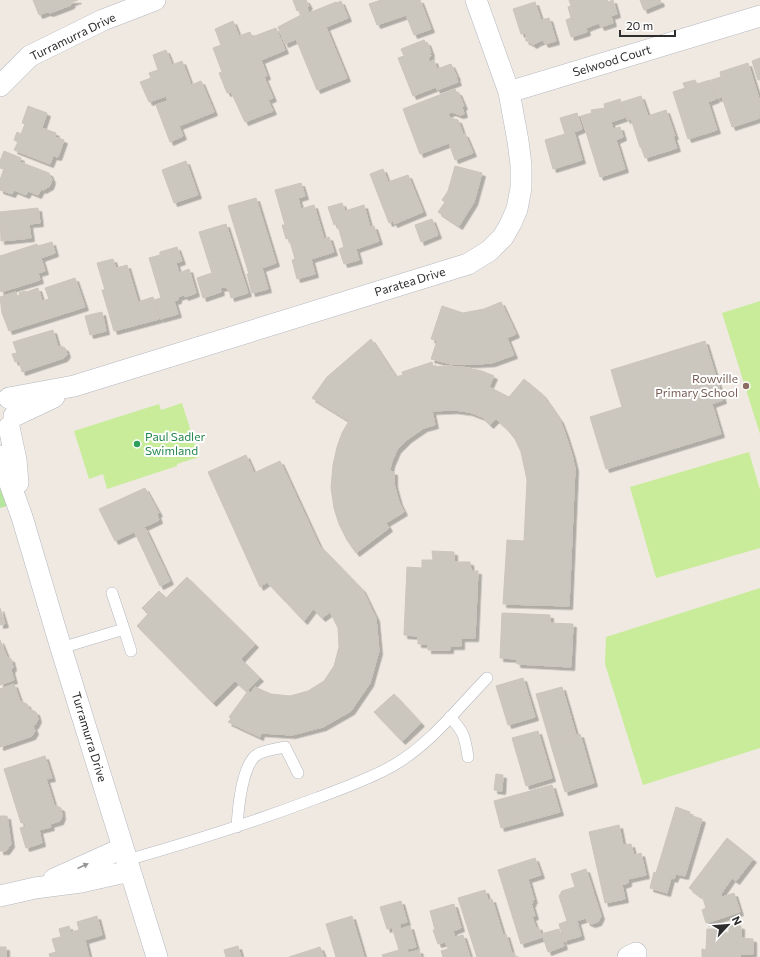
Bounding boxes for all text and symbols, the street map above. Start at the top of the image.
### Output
street label: Turramurra Drive [28,9,118,63]
scale bar [620,12,675,38]
text: 20 m [626,18,653,32]
street label: Selwood Court [571,41,653,79]
street label: Paratea Drive [373,264,447,298]
place label: Rowville Primary School [655,371,738,399]
marker: Rowville Primary School [741,381,751,391]
place label: Paul Sadler Swimland [145,429,205,457]
marker: Paul Sadler Swimland [132,439,142,449]
street label: Turramurra Drive [70,690,110,783]
one-way arrow [77,862,89,868]
north arrow [708,905,748,945]
text: N [730,914,745,927]

